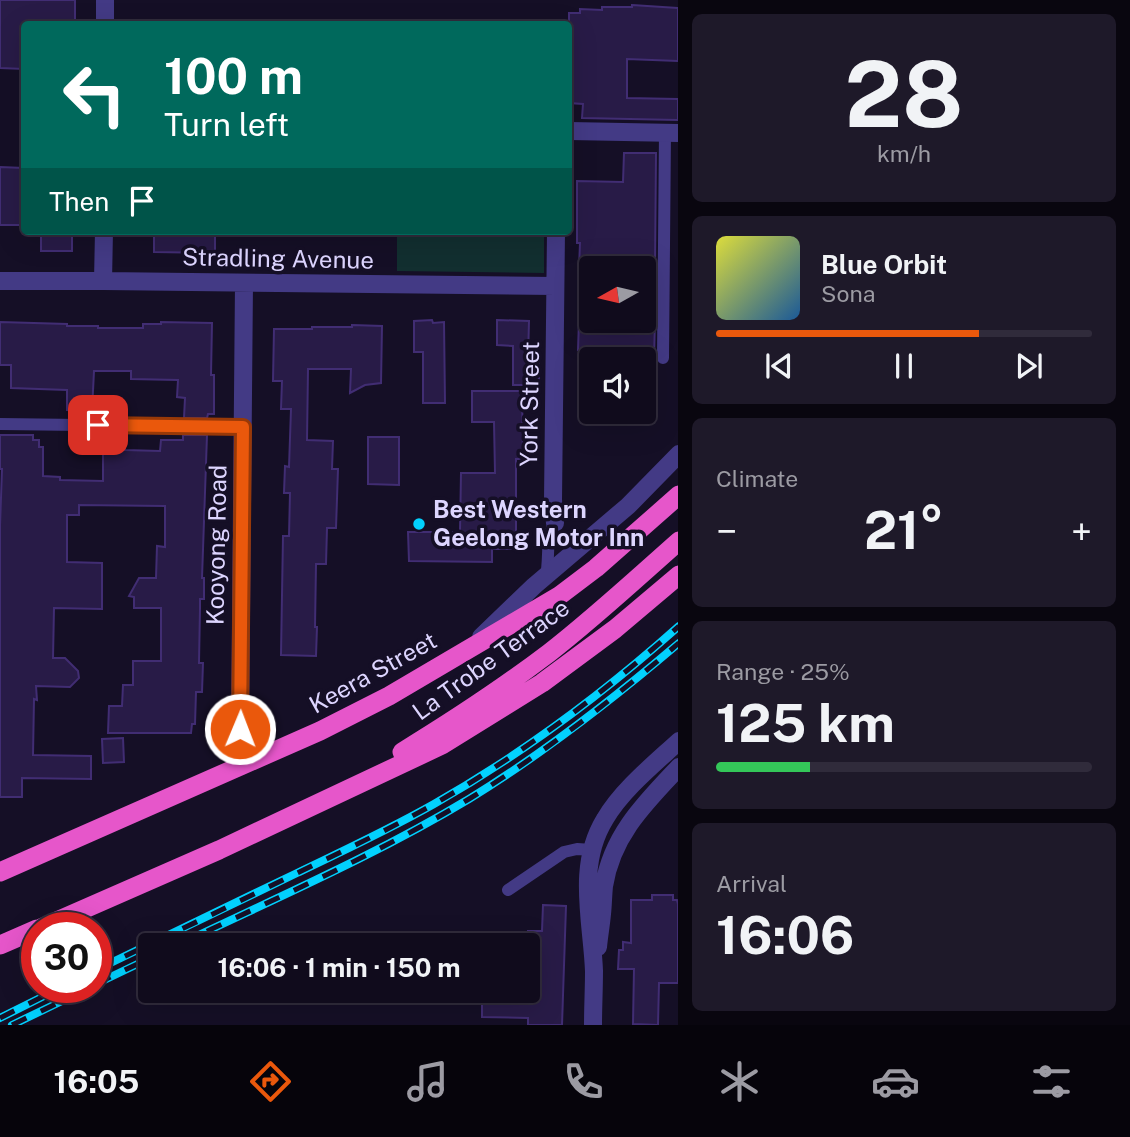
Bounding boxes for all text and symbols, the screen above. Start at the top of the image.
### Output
text: 28 [845,41,963,147]
text: 100 m [164,47,303,105]
icon: left [49,49,140,140]
text: Turn left [164,106,289,143]
text: km/h [877,140,931,167]
icon: arrive [123,182,161,220]
text: Then [49,186,109,217]
street label: Stradling Avenue [182,242,374,274]
text: Blue Orbit [821,249,947,280]
north arrow [579,256,656,332]
map controls [579,256,656,424]
text: Sona [821,280,875,307]
street label: York Street [514,341,544,467]
button: sound [579,347,656,424]
icon: previous [760,347,798,385]
icon: pause [885,347,923,385]
icon: next [1010,347,1048,385]
pin [68,395,128,455]
icon: arrive [79,406,117,444]
street label: Kooyong Road [201,465,231,625]
text: Climate [716,465,798,492]
place label: Best Western Geelong Motor Inn [433,495,644,551]
text: 21° [864,500,944,561]
text: − [716,509,737,554]
text: + [1071,509,1092,554]
marker: Best Western Geelong Motor Inn [411,516,427,532]
street label: La Trobe Terrace [407,593,574,725]
street label: Keera Street [304,626,441,719]
text: Range · 25% [716,658,850,685]
position arrow [203,692,277,766]
text: 125 km [716,693,895,754]
text: Arrival [716,870,787,897]
text: 16:06 [716,905,854,966]
speed limit sign: 30 [21,912,112,1003]
text: 16:06 · 1 min · 150 m [217,952,461,983]
icon: directions [246,1057,295,1106]
icon: music [403,1057,452,1106]
icon: phone [559,1057,608,1106]
icon: climate [715,1057,764,1106]
icon: car [871,1057,920,1106]
icon: filters [1027,1057,1076,1106]
text: 16:05 [54,1063,139,1100]

